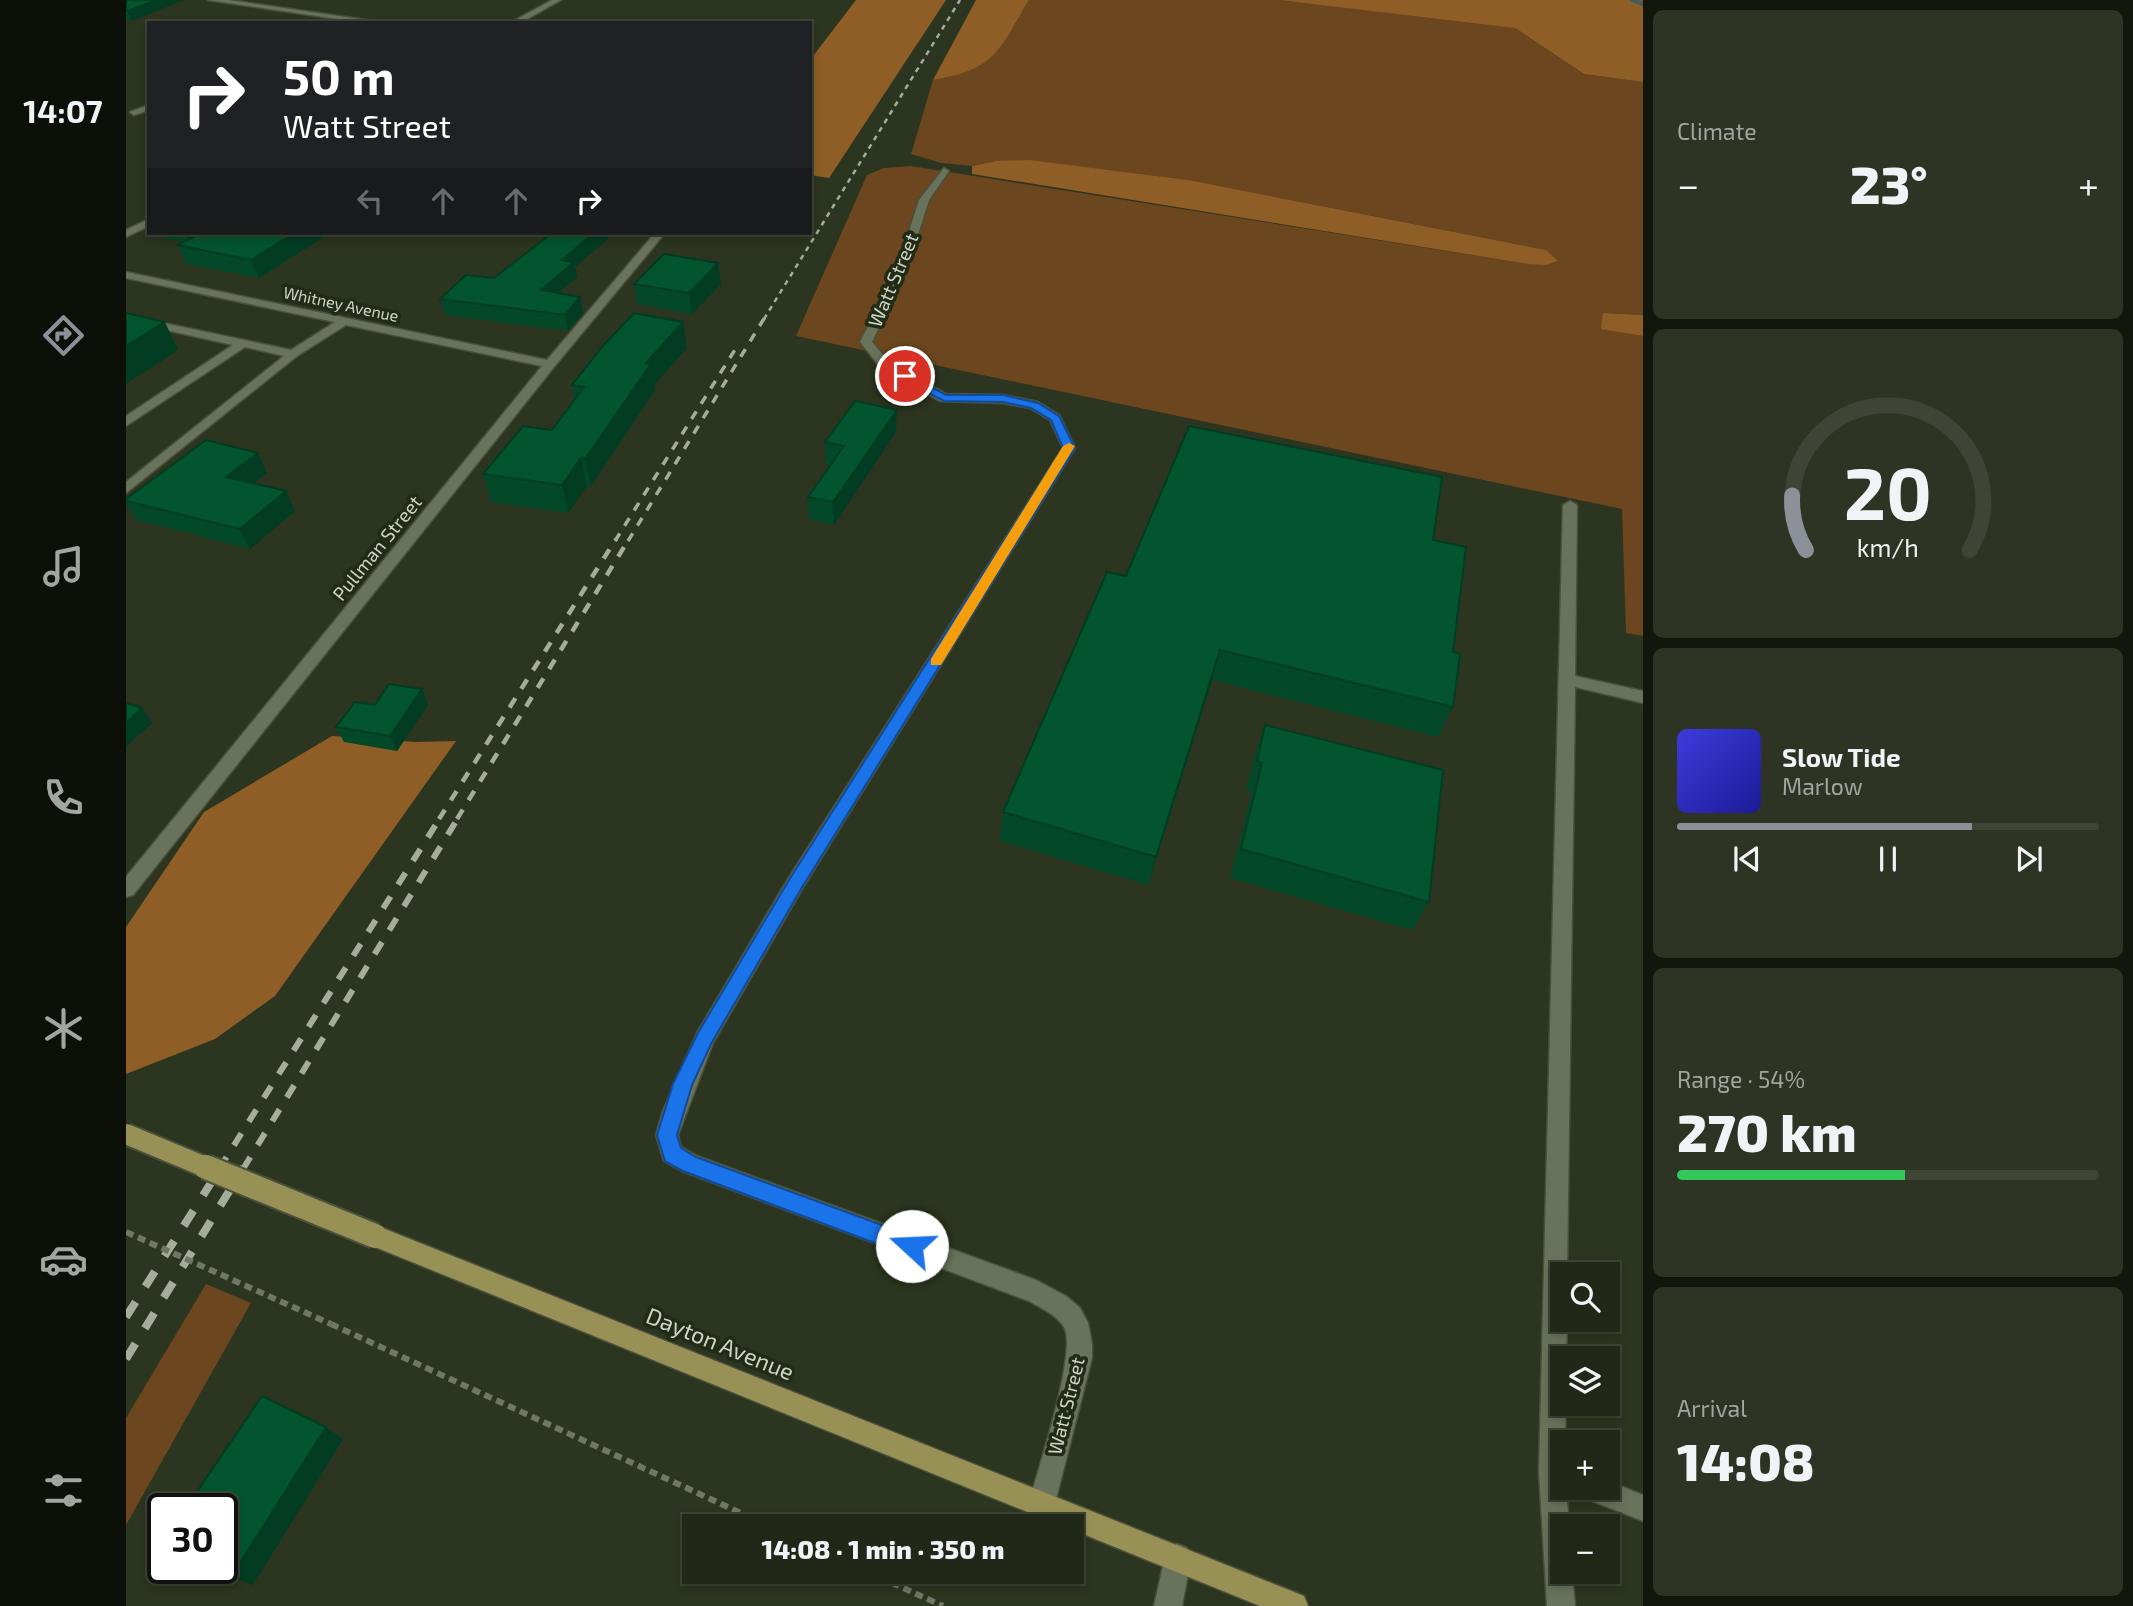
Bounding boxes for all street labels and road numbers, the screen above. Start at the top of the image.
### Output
street label: Watt Street [862,229,923,330]
street label: Whitney Avenue [282,282,400,325]
street label: Pullman Street [327,491,426,605]
street label: Dayton Avenue [642,1301,798,1385]
street label: Watt Street [1042,1355,1089,1457]

